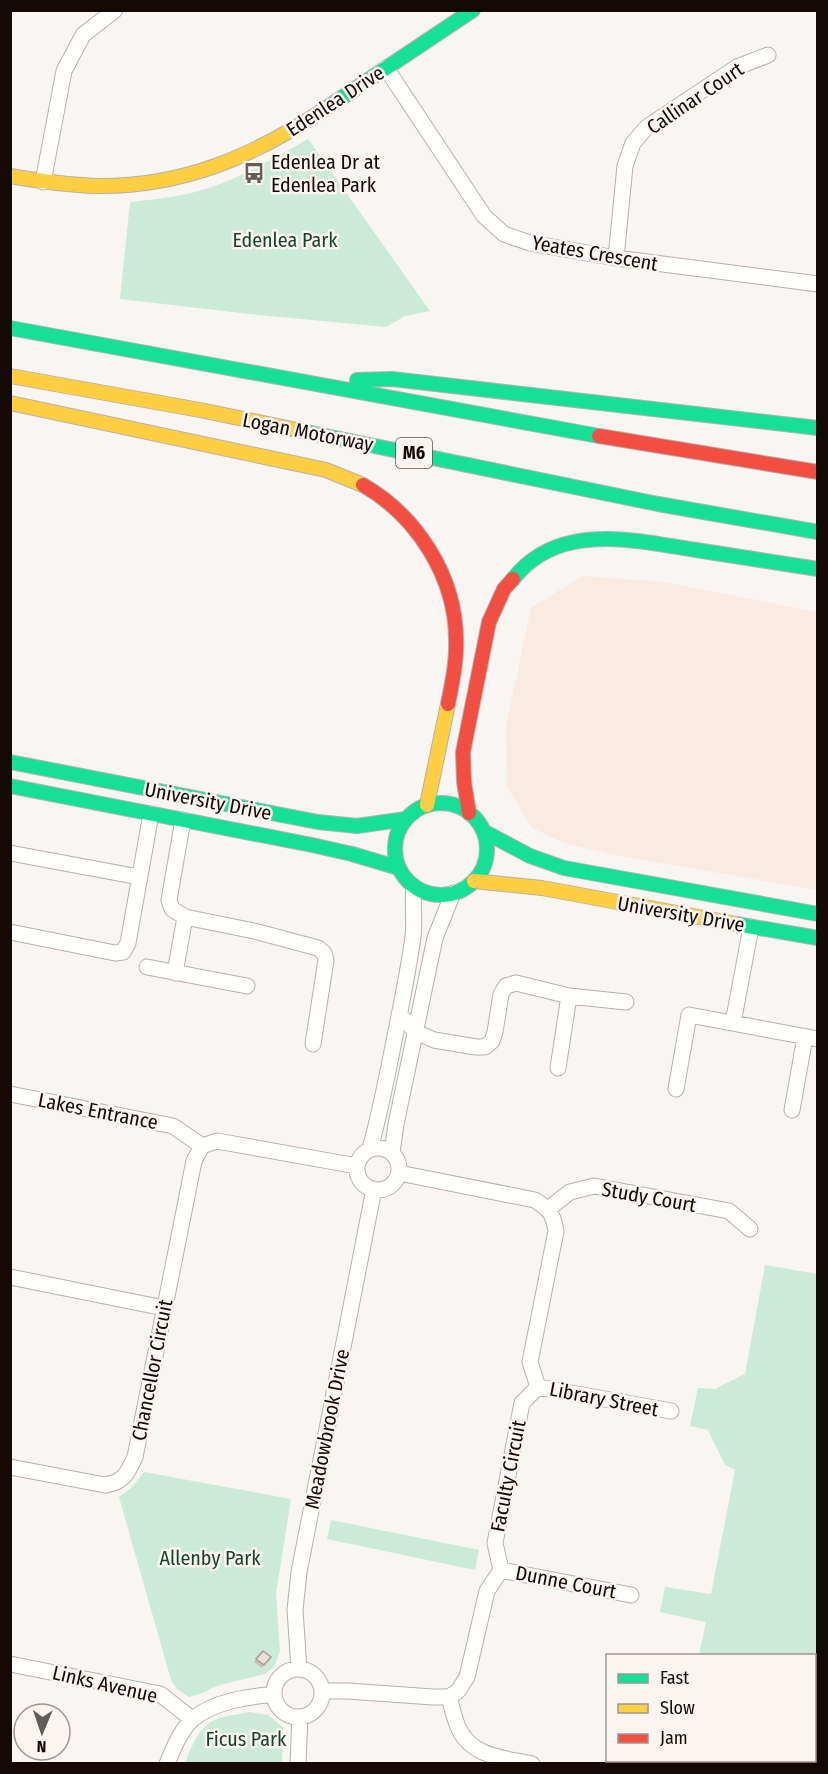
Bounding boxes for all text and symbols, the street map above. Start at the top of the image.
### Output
street label: Callinar Court [642,57,748,139]
street label: Edenlea Drive [282,60,388,142]
place label: Edenlea Dr at Edenlea Park [271,150,381,197]
bus stop icon: Edenlea Dr at Edenlea Park [242,161,266,185]
park label: Edenlea Park [232,228,338,252]
street label: Yeates Crescent [530,230,660,276]
street label: Logan Motorway [241,408,376,456]
road number: M6 [396,438,432,468]
street label: University Drive [143,777,273,825]
street label: University Drive [616,891,746,937]
street label: Lakes Entrance [36,1088,160,1134]
street label: Study Court [600,1177,699,1217]
street label: Chancellor Circuit [127,1297,178,1443]
street label: Meadowbrook Drive [300,1347,354,1511]
street label: Library Street [547,1377,661,1421]
street label: Faculty Circuit [485,1417,531,1534]
park label: Allenby Park [159,1546,261,1570]
street label: Dunne Court [514,1560,619,1604]
legend [606,1654,816,1762]
street label: Links Avenue [50,1660,160,1708]
text: Fast [660,1667,689,1689]
text: Slow [660,1697,695,1719]
north arrow [12,1702,72,1762]
park label: Ficus Park [206,1727,287,1751]
text: Jam [660,1727,688,1749]
text: N [36,1737,47,1756]

